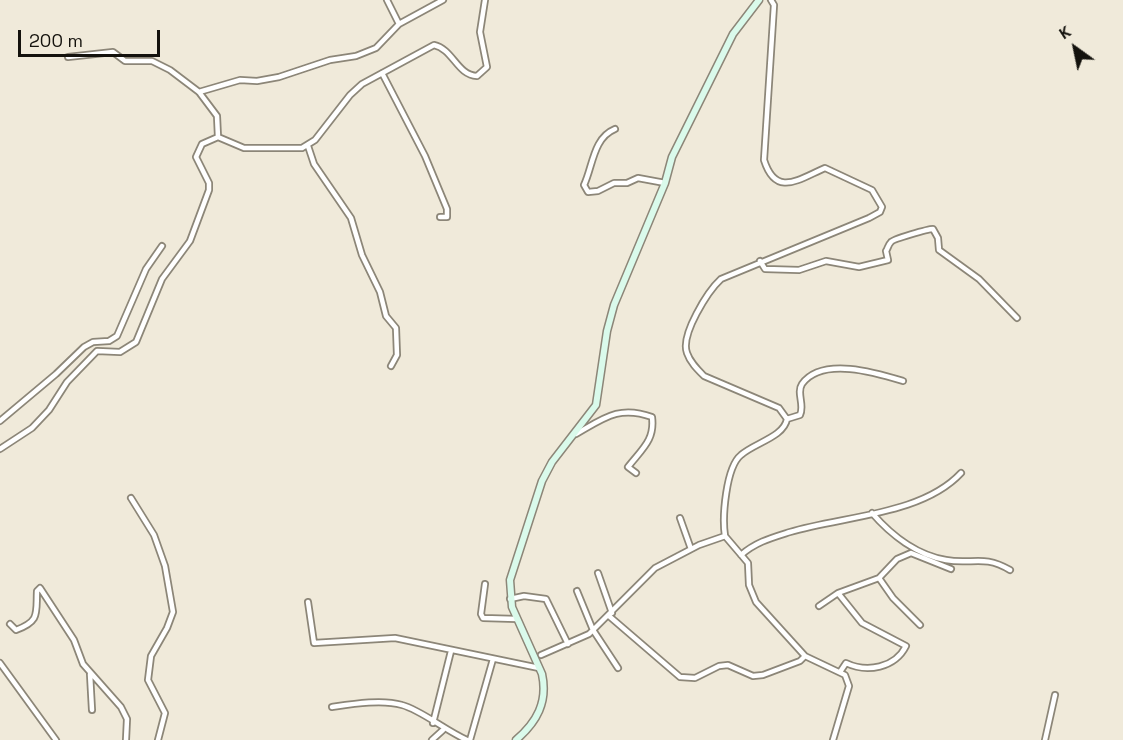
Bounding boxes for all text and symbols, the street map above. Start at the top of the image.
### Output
scale bar [21,18,164,56]
north arrow [1045,18,1105,78]
text: K [1055,21,1075,44]
text: 200 m [29,29,83,52]

